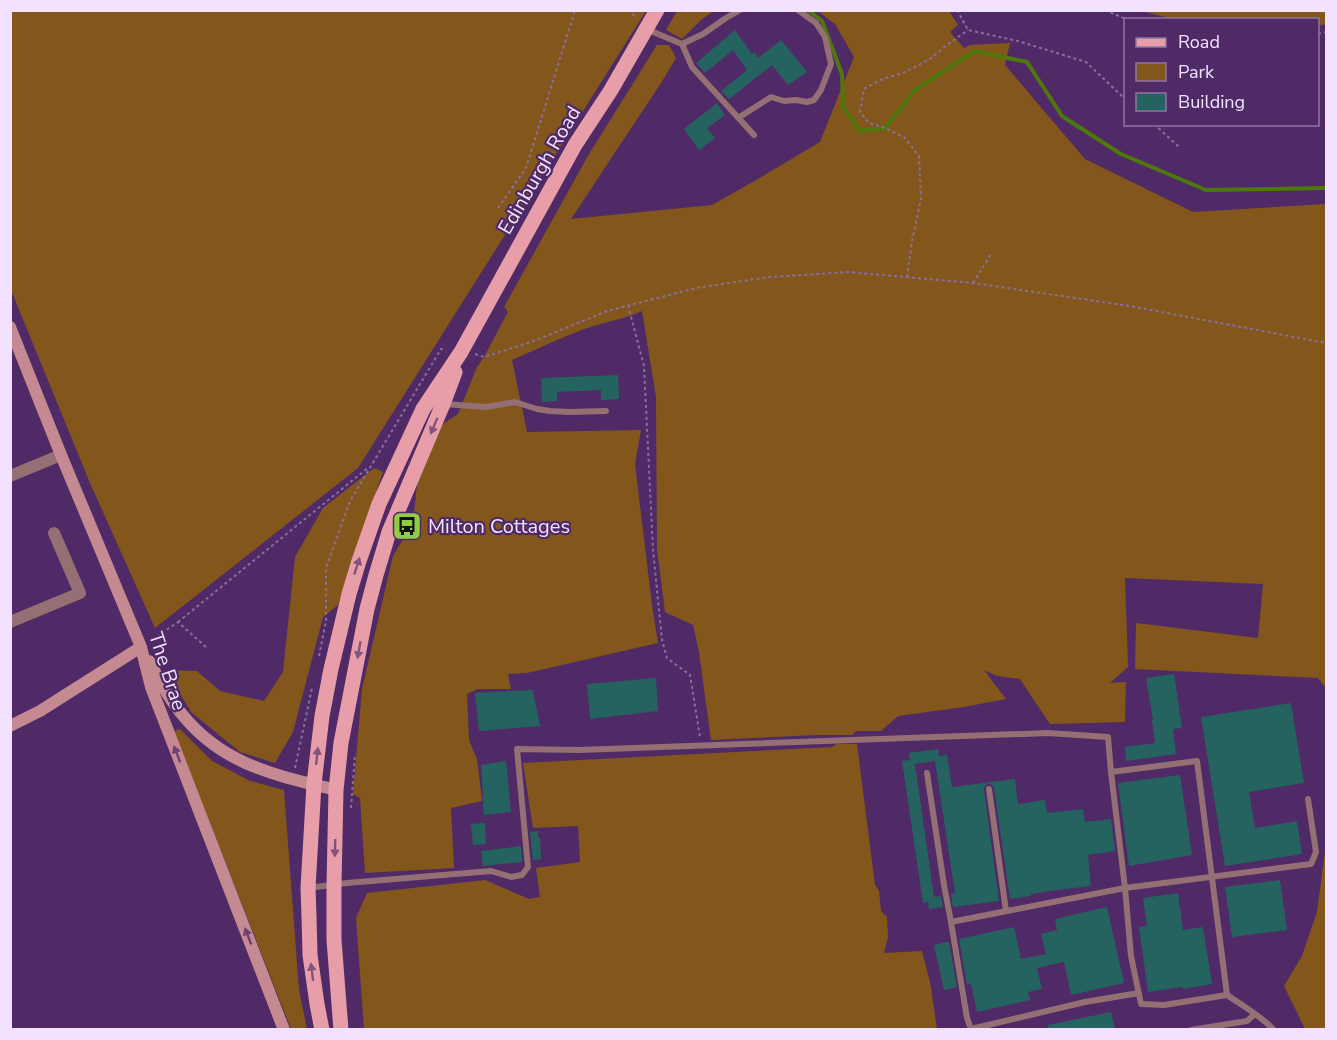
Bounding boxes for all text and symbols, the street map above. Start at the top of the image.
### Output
legend [1124,18,1319,126]
text: Road [1178,30,1220,54]
text: Park [1178,60,1215,84]
text: Building [1178,90,1245,114]
street label: Edinburgh Road [492,101,587,239]
one-way arrow [429,418,439,436]
bus stop icon: Milton Cottages [391,510,423,542]
place label: Milton Cottages [428,513,570,540]
one-way arrow [353,557,363,575]
street label: The Brae [142,628,193,714]
one-way arrow [354,641,363,660]
one-way arrow [172,745,181,763]
one-way arrow [312,747,322,766]
one-way arrow [330,839,340,858]
one-way arrow [242,927,252,945]
one-way arrow [308,962,317,981]

